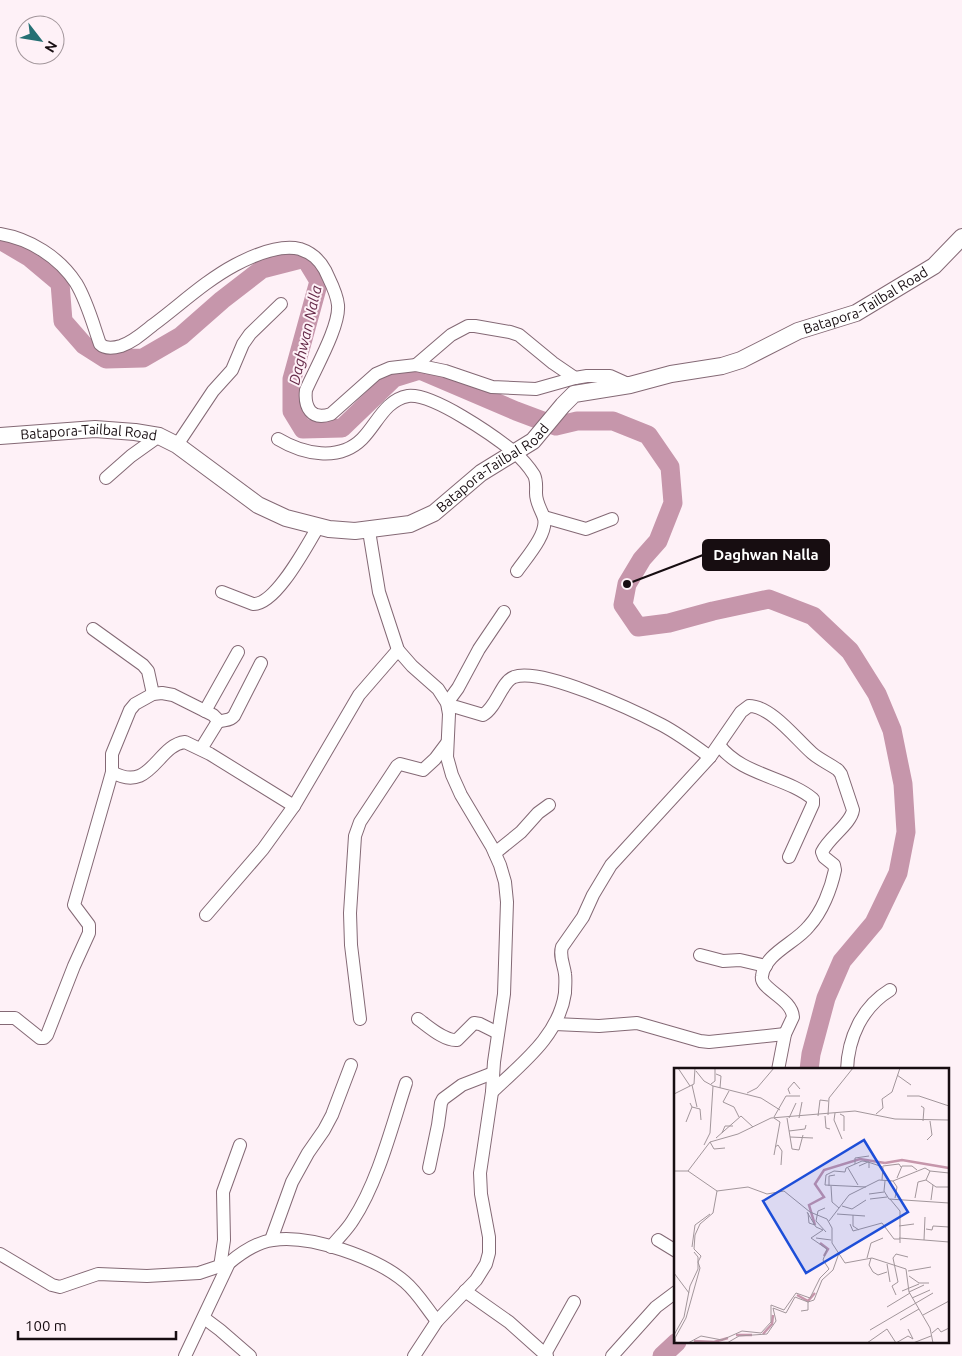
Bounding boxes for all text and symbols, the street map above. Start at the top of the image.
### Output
north arrow [15,15,65,65]
text: N [42,38,61,55]
street label: Batapora-Tailbal Road [801,264,931,337]
water label: Daghwan Nalla [285,284,325,386]
street label: Batapora-Tailbal Road [433,420,552,516]
street label: Batapora-Tailbal Road [20,421,158,444]
callout: Daghwan Nalla [703,540,829,570]
text: Daghwan Nalla [713,546,819,563]
inset map [674,1068,950,1344]
scale bar [18,1308,175,1340]
text: 100 m [25,1317,67,1334]

